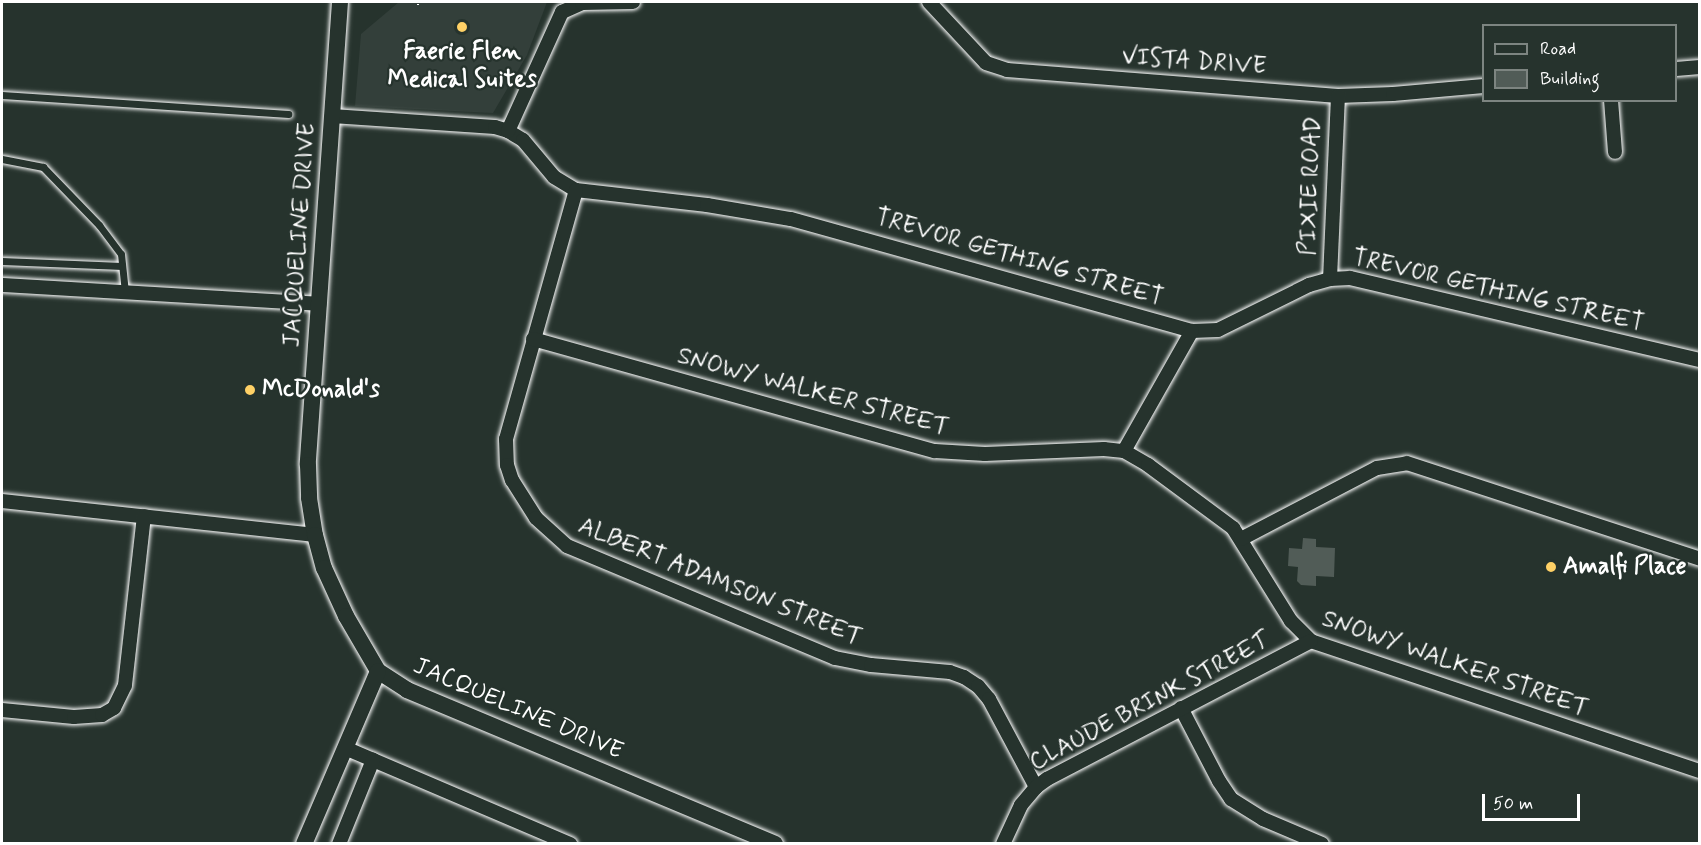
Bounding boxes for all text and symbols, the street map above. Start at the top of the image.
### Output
marker: Faerie Flen Medical Suites [453,18,471,36]
legend [1482,24,1677,102]
text: Road [1540,37,1576,61]
place label: Faerie Flen Medical Suites [389,38,535,94]
street label: VISTA DRIVE [1117,42,1271,82]
text: Building [1540,67,1600,91]
street label: PIXIE ROAD [1294,116,1328,256]
street label: JACQUELINE DRIVE [277,117,323,353]
street label: TREVOR GETHING STREET [871,203,1167,313]
street label: TREVOR GETHING STREET [1349,243,1647,339]
street label: SNOWY WALKER STREET [674,342,952,442]
place label: McDonald's [262,376,380,404]
marker: McDonald's [243,383,257,397]
street label: ALBERT ADAMSON STREET [572,511,868,653]
place label: Amalfi Place [1563,553,1687,581]
marker: Amalfi Place [1544,560,1558,574]
street label: SNOWY WALKER STREET [1318,605,1592,723]
street label: CLAUDE BRINK STREET [1024,626,1276,778]
street label: JACQUELINE DRIVE [404,650,632,768]
scale bar [1485,782,1582,820]
text: 50 m [1493,792,1533,816]

